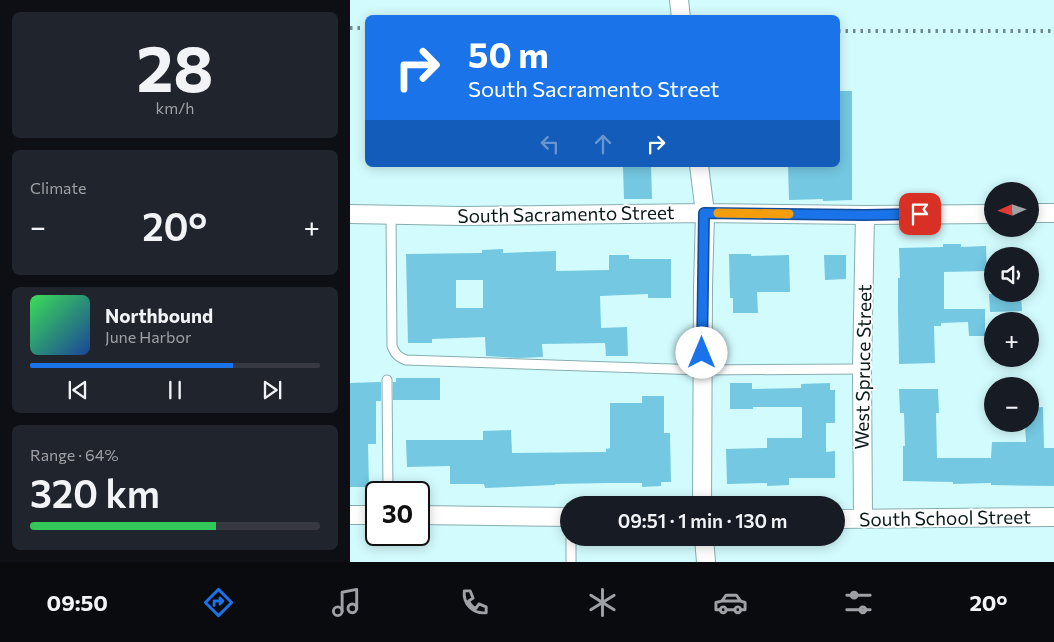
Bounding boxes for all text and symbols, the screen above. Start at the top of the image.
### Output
text: 28 [137,26,213,105]
text: 50 m [468,32,549,75]
icon: right [385,35,450,100]
text: South Sacramento Street [468,75,719,102]
text: km/h [156,98,194,117]
icon: left [536,130,564,158]
icon: ahead [589,130,617,158]
icon: right [642,130,670,158]
text: Climate [30,178,86,197]
north arrow [984,182,1039,238]
map controls [984,182,1039,432]
pin [899,193,941,235]
street label: South Sacramento Street [457,200,675,227]
icon: arrive [906,200,934,228]
text: 20° [142,202,207,249]
text: − [30,209,46,243]
text: + [304,209,320,243]
button: sound [984,247,1039,302]
street label: West Spruce Street [850,284,875,450]
text: Northbound [105,304,213,327]
button: + [984,312,1039,367]
position arrow [675,326,727,378]
text: June Harbor [105,327,191,346]
icon: previous [64,376,92,404]
icon: pause [161,376,189,404]
icon: next [258,376,286,404]
button: − [984,377,1039,432]
text: Range · 64% [30,445,118,464]
text: 320 km [30,469,160,516]
speed limit sign: 30 [365,481,430,546]
street label: South School Street [859,504,1031,530]
text: 09:51 · 1 min · 130 m [618,509,787,532]
icon: directions [201,585,236,620]
icon: music [329,585,364,620]
icon: phone [457,585,492,620]
icon: climate [585,585,620,620]
icon: car [713,585,748,620]
icon: filters [841,585,876,620]
text: 09:50 [47,589,108,616]
text: 20° [969,589,1007,616]

